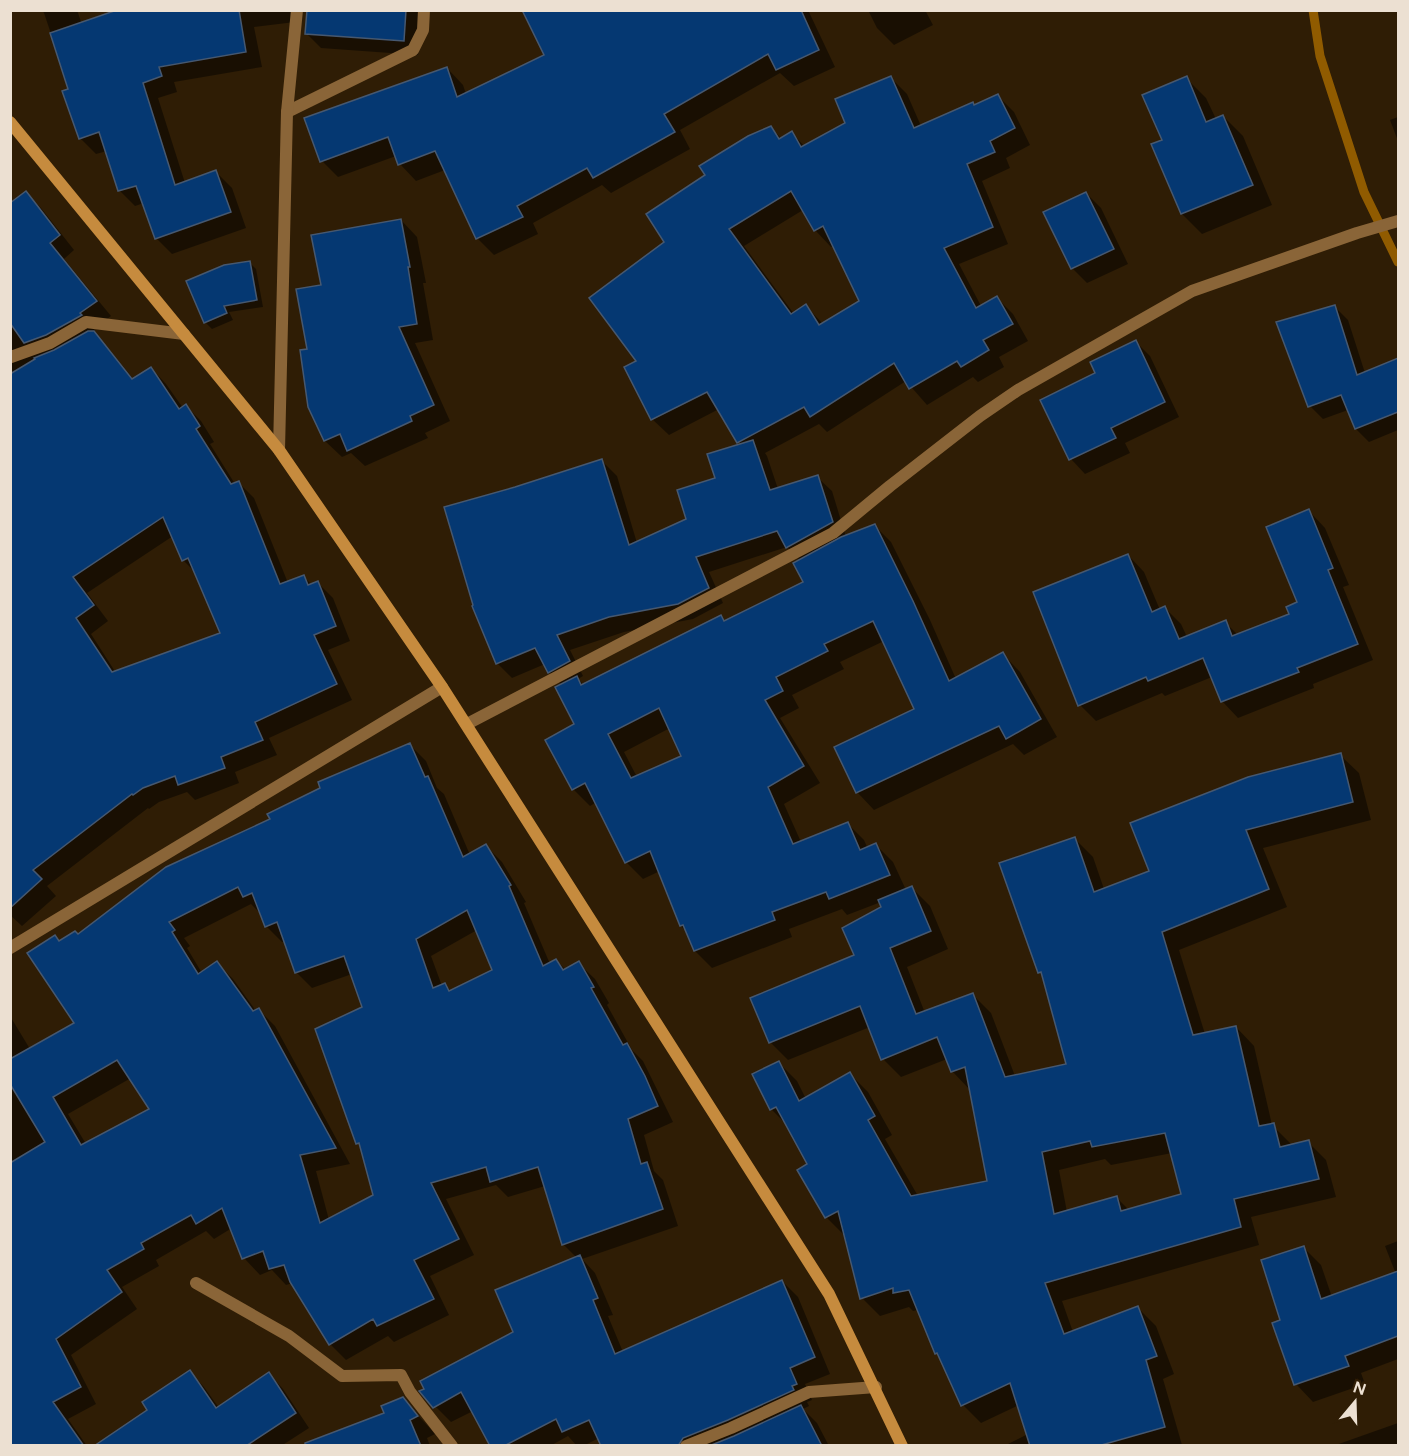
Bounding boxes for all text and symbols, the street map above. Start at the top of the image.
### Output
north arrow [1325,1372,1385,1432]
text: N [1351,1377,1369,1399]

